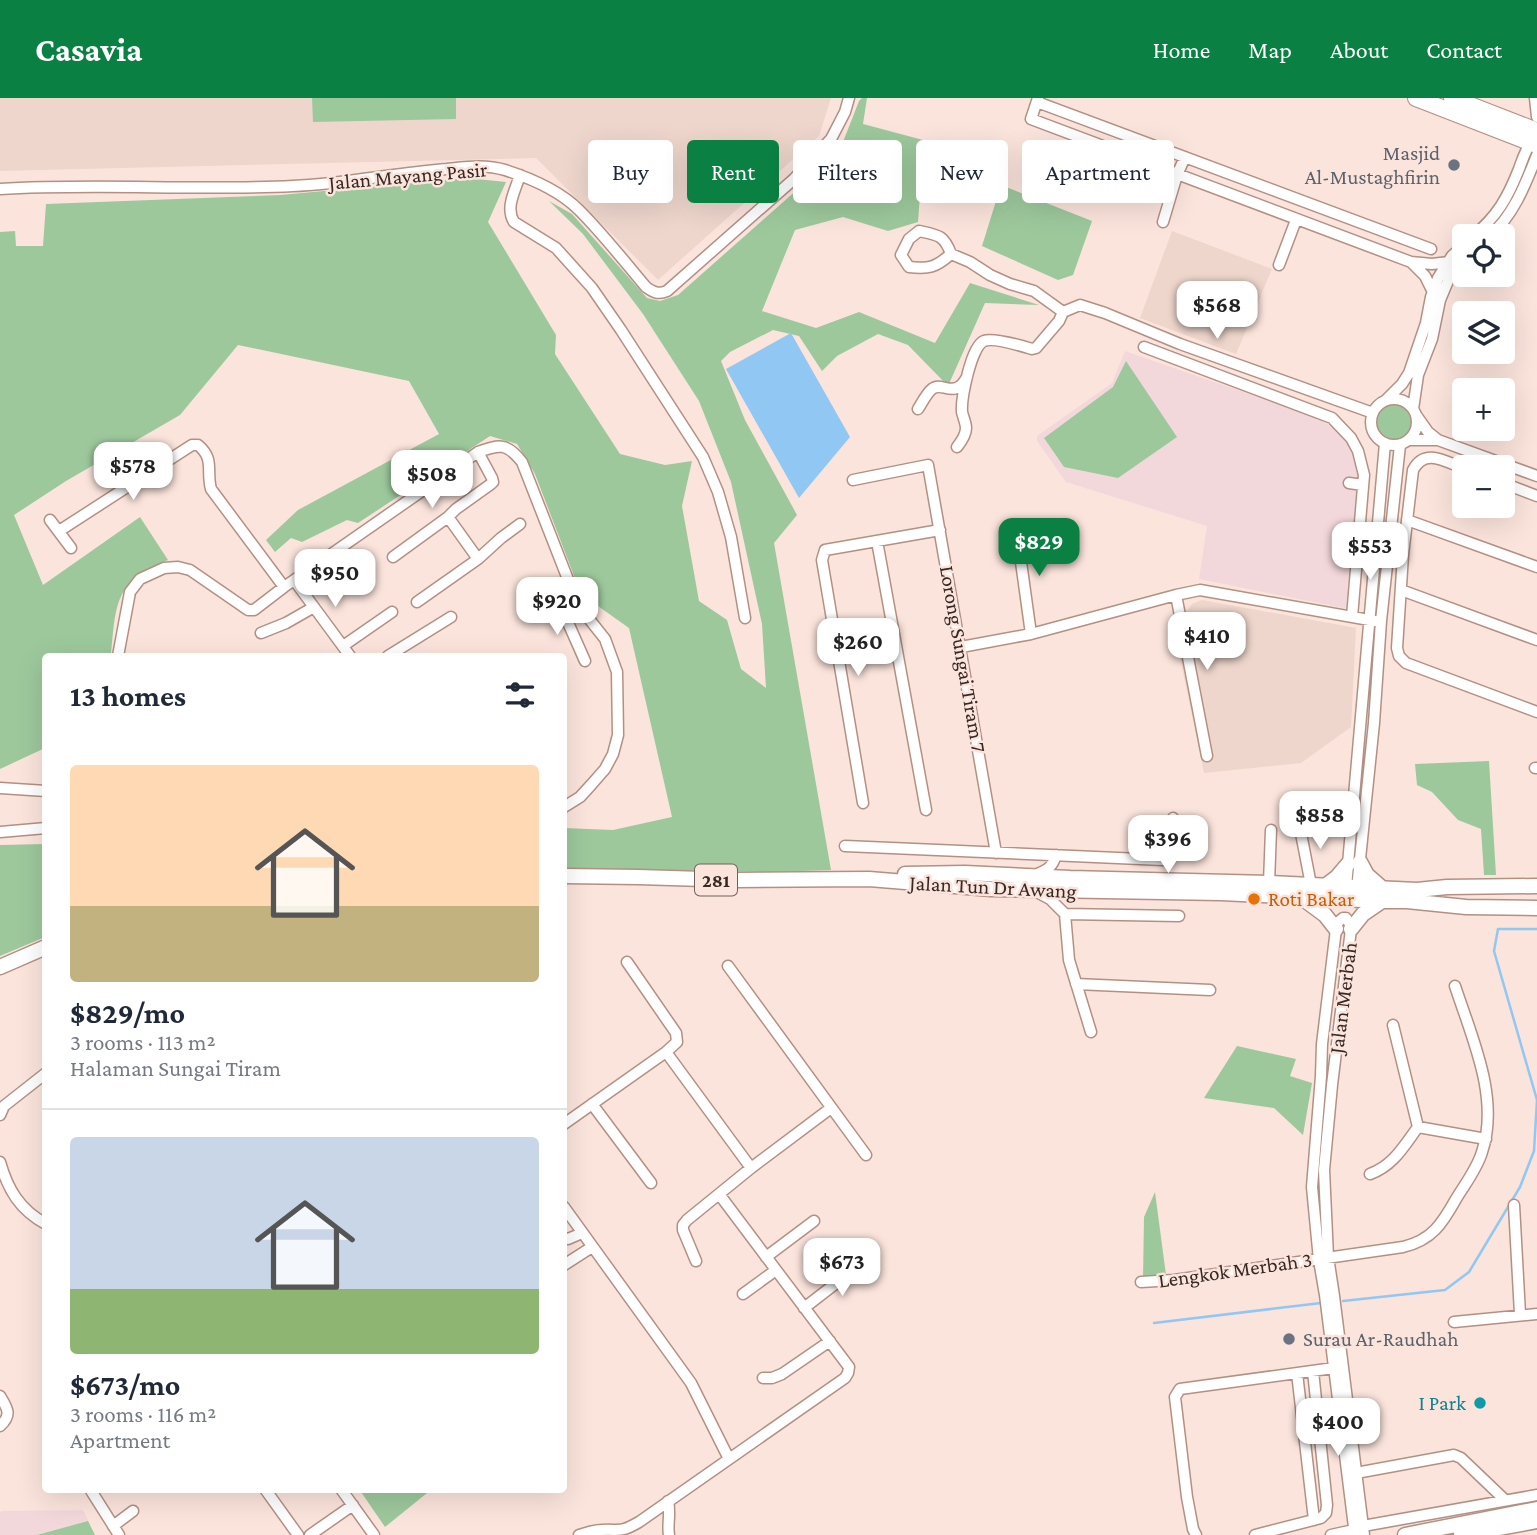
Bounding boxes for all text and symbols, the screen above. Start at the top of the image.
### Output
text: Casavia [35,31,142,68]
text: Home [1153,36,1210,63]
text: Map [1248,36,1292,63]
text: About [1330,36,1388,63]
text: Contact [1426,36,1502,63]
chip: Buy [588,140,673,203]
chip: Rent [687,140,779,203]
chip: Filters [793,140,902,203]
chip: New [916,140,1008,203]
chip: Apartment [1022,140,1174,203]
place label: Masjid Al-Mustaghfirin [1305,141,1440,189]
street label: Jalan Mayang Pasir [326,157,489,195]
marker: Masjid Al-Mustaghfirin [1446,157,1462,173]
map controls [1452,224,1515,518]
button: locate [1452,224,1515,287]
pin: $568 [1176,282,1258,341]
text: $568 [1193,291,1241,317]
button: layers [1452,301,1515,364]
button: + [1452,378,1515,441]
pin: $578 [92,442,174,502]
pin: $508 [391,450,473,510]
text: $578 [110,452,156,478]
button: − [1452,455,1515,518]
text: $508 [407,460,457,486]
pin: $829 [998,518,1080,578]
pin: $553 [1329,522,1411,582]
text: $829 [1015,528,1063,554]
text: $553 [1348,532,1392,558]
pin: $950 [294,550,376,609]
text: $950 [311,559,359,585]
street label: Lorong Sungai Tiram 7 [935,564,991,755]
pin: $920 [516,578,598,637]
text: $920 [532,587,582,613]
pin: $410 [1166,612,1248,672]
pin: $260 [817,618,899,678]
text: $410 [1184,622,1230,648]
text: $260 [833,628,883,654]
icon: filters [501,676,539,714]
text: 13 homes [70,679,186,712]
pin: $858 [1279,792,1361,851]
text: $858 [1295,801,1345,827]
icon: home [242,810,368,936]
pin: $396 [1127,816,1209,875]
text: $396 [1144,825,1192,851]
road number: 281 [695,864,737,895]
street label: Jalan Tun Dr Awang [907,871,1077,903]
place label: Roti Bakar [1268,887,1355,911]
marker: Roti Bakar [1246,891,1262,907]
street label: Jalan Merbah [1324,941,1362,1057]
text: $829/mo [70,996,185,1029]
text: 3 rooms · 113 m² [70,1029,215,1055]
text: Halaman Sungai Tiram [70,1055,281,1081]
icon: home [242,1182,368,1308]
pin: $673 [801,1238,883,1298]
street label: Lengkok Merbah 3 [1157,1247,1313,1293]
text: $673 [819,1248,865,1274]
place label: Surau Ar-Raudhah [1303,1327,1459,1351]
marker: Surau Ar-Raudhah [1281,1331,1297,1347]
text: $673/mo [70,1368,180,1401]
place label: I Park [1418,1391,1466,1415]
marker: I Park [1472,1395,1488,1411]
pin: $400 [1297,1398,1379,1458]
text: 3 rooms · 116 m² [70,1401,216,1427]
text: $400 [1312,1408,1364,1434]
text: Apartment [70,1427,170,1453]

